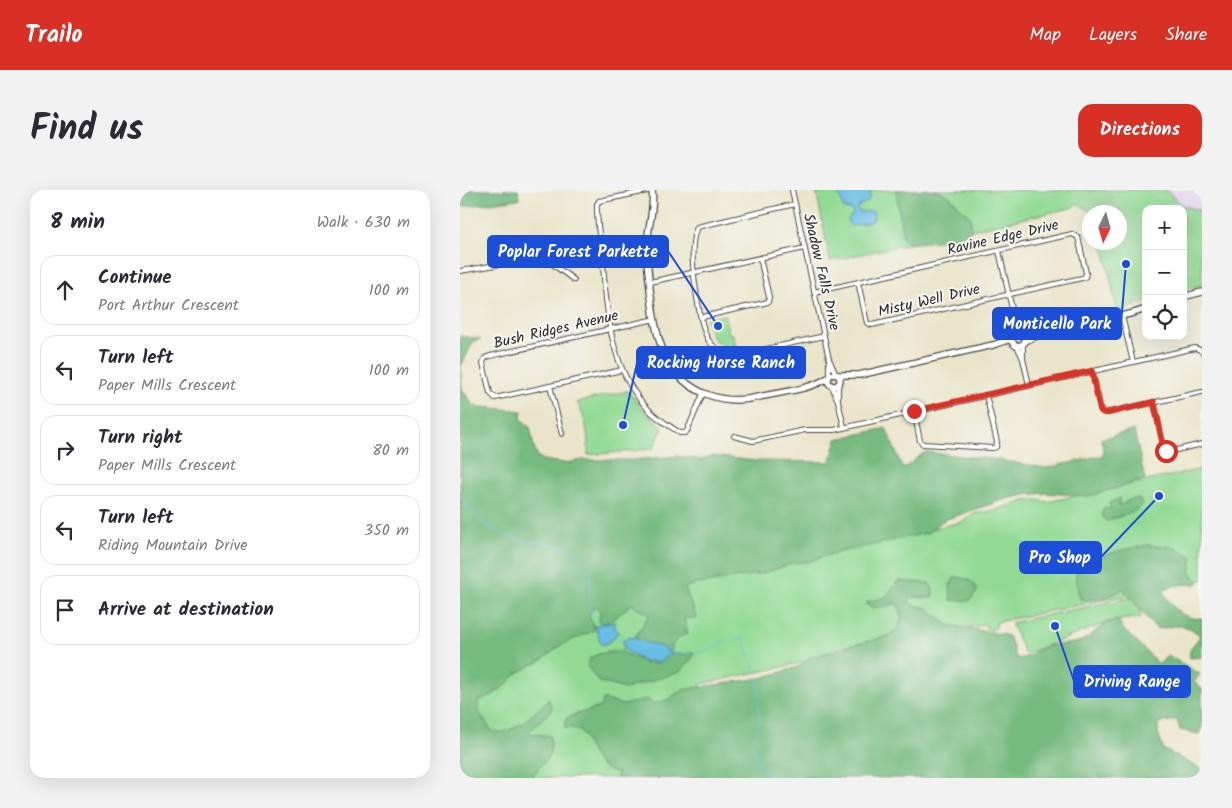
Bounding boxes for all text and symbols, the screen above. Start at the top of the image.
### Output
text: Trailo [25,16,83,55]
text: Map [1030,21,1061,50]
text: Layers [1089,21,1137,50]
text: Share [1165,21,1207,50]
text: Find us [30,102,143,158]
button: Directions [1078,104,1202,157]
north arrow [1082,205,1127,250]
map controls [1142,205,1187,340]
button: + [1142,205,1187,250]
text: 8 min [50,206,105,239]
text: Walk · 630 m [317,210,410,235]
street label: Shadow Falls Drive [796,211,846,333]
street label: Ravine Edge Drive [945,213,1061,263]
callout: Poplar Forest Parkette [488,236,668,267]
text: Poplar Forest Parkette [498,240,658,265]
button: − [1142,250,1187,295]
text: Continue [98,263,171,293]
icon: ahead [51,276,79,304]
text: 100 m [369,278,409,303]
street label: Misty Well Drive [876,278,983,324]
text: Port Arthur Crescent [98,293,239,318]
button: locate [1142,295,1187,340]
street label: Bush Ridges Avenue [491,304,621,356]
callout: Monticello Park [993,308,1121,339]
text: Monticello Park [1003,312,1112,337]
text: Turn left [98,343,173,373]
callout: Rocking Horse Ranch [637,347,805,378]
text: Rocking Horse Ranch [647,351,795,376]
icon: left [51,356,79,384]
text: 100 m [369,358,409,383]
text: Paper Mills Crescent [98,373,236,398]
route end [903,400,926,423]
text: Turn right [98,423,183,453]
icon: right [51,436,79,464]
text: 80 m [372,438,409,463]
route start [1155,440,1178,463]
text: Paper Mills Crescent [98,453,236,478]
text: Turn left [98,503,173,533]
icon: left [51,516,79,544]
text: 350 m [364,518,409,543]
text: Riding Mountain Drive [98,533,247,558]
callout: Pro Shop [1020,542,1101,573]
text: Pro Shop [1029,546,1091,571]
text: Arrive at destination [98,595,274,625]
icon: arrive [51,596,79,624]
callout: Driving Range [1074,666,1190,697]
text: Driving Range [1084,670,1180,695]

